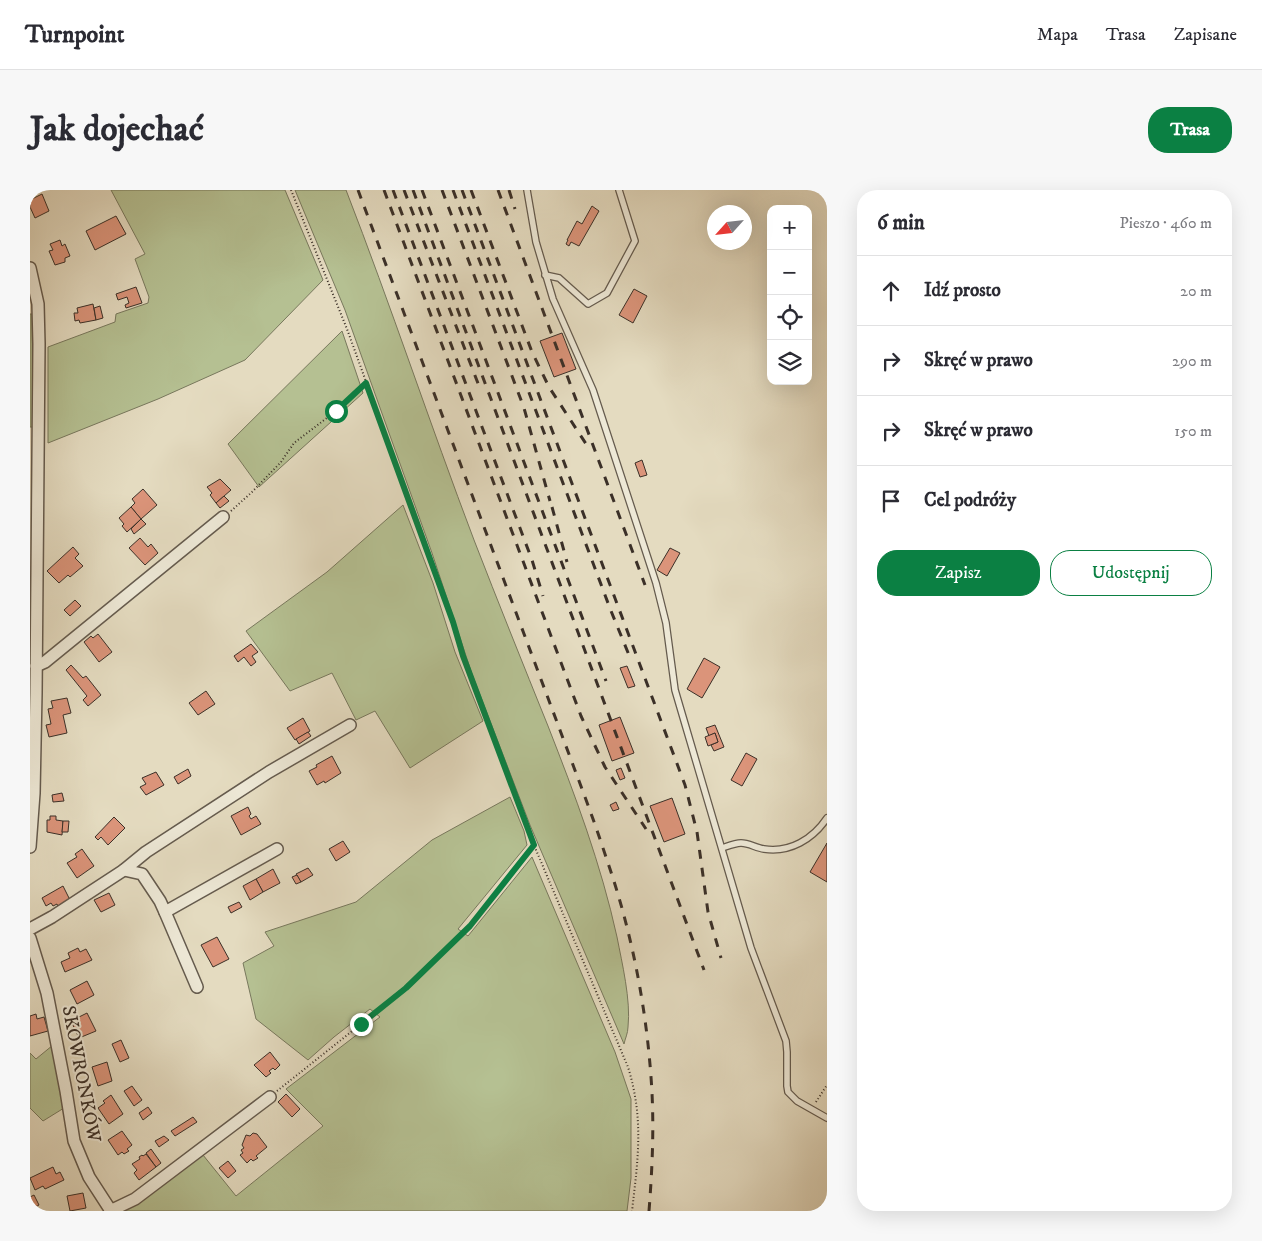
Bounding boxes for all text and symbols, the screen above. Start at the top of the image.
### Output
text: Turnpoint [25,20,124,50]
text: Mapa [1037,24,1078,46]
text: Trasa [1106,24,1146,46]
text: Zapisane [1174,24,1237,46]
button: Trasa [1148,107,1232,153]
text: Jak dojechać [30,108,204,152]
north arrow [707,205,752,250]
map controls [767,205,812,385]
button: + [767,205,812,250]
text: 6 min [877,210,925,236]
text: Pieszo · 460 m [1120,213,1212,233]
button: − [767,250,812,295]
icon: ahead [877,277,905,305]
text: Idź prosto [924,279,1001,302]
text: 20 m [1180,281,1212,301]
button: locate [767,295,812,340]
button: layers [767,340,812,385]
icon: right [877,347,905,375]
text: Skręć w prawo [924,349,1033,372]
text: 290 m [1172,351,1212,371]
route start [325,400,348,423]
icon: right [877,417,905,445]
text: Skręć w prawo [924,419,1033,442]
text: 150 m [1174,421,1212,441]
icon: arrive [877,487,905,515]
text: Cel podróży [924,489,1016,512]
button: Zapisz [877,550,1040,596]
button: Udostępnij [1050,550,1212,596]
street label: SKOWRONKÓW [57,1003,108,1145]
route end [350,1013,373,1036]

